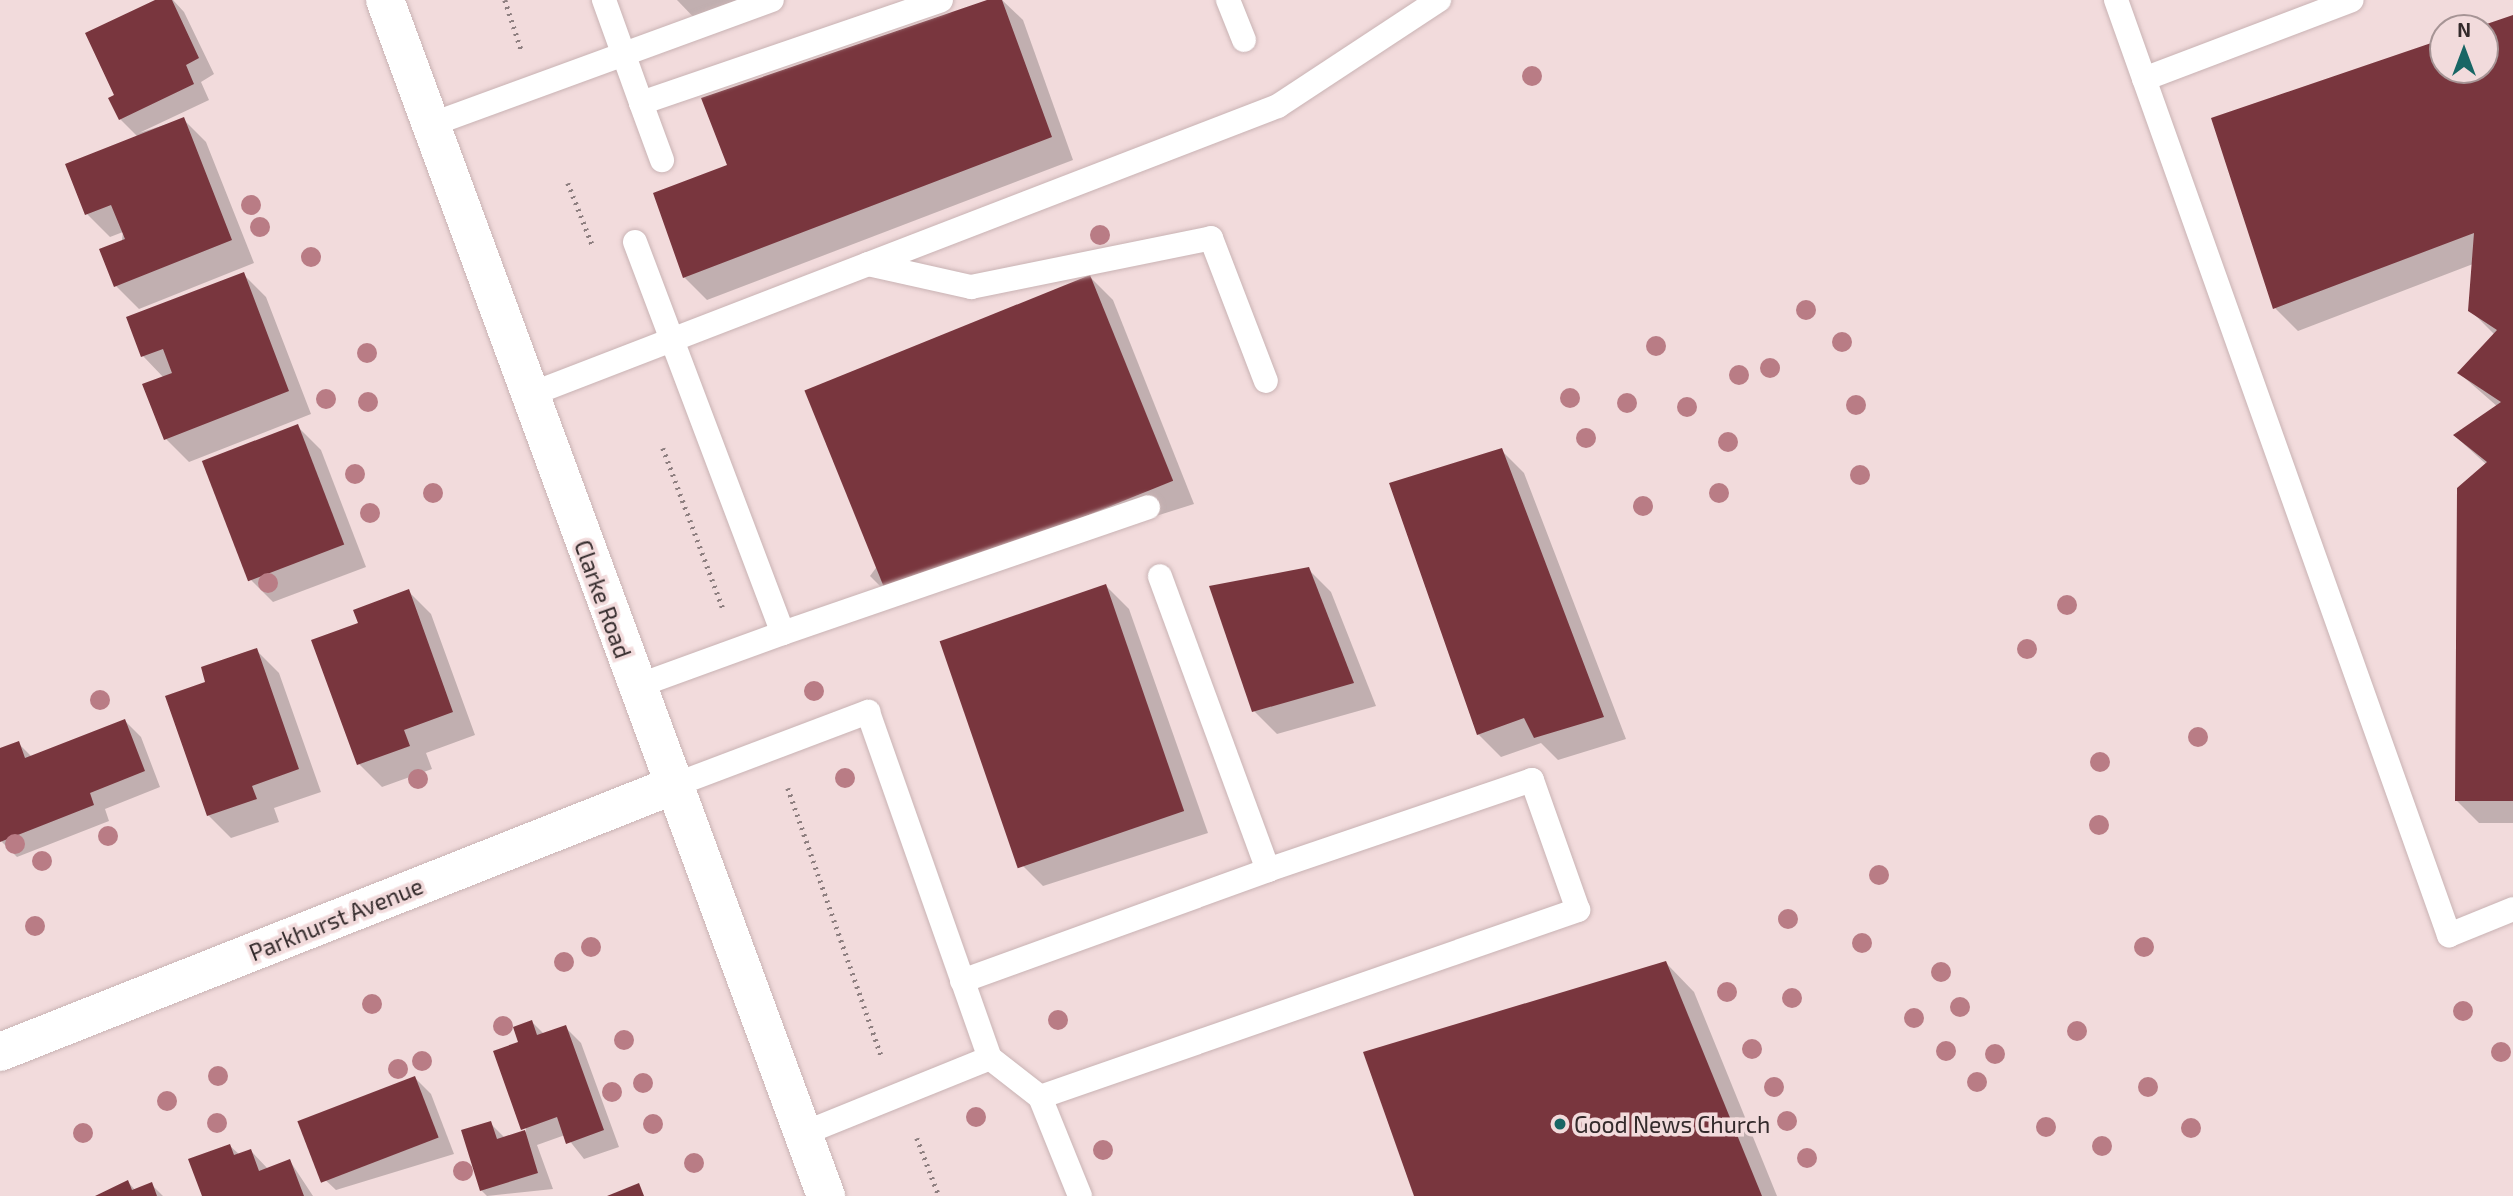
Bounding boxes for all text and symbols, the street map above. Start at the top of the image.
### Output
north arrow [2429,14,2499,84]
text: N [2457,18,2471,41]
street label: Clarke Road [569,536,637,662]
street label: Parkhurst Avenue [245,871,427,967]
place label: Good News Church [1574,1110,1770,1138]
marker: Good News Church [1552,1116,1568,1132]

